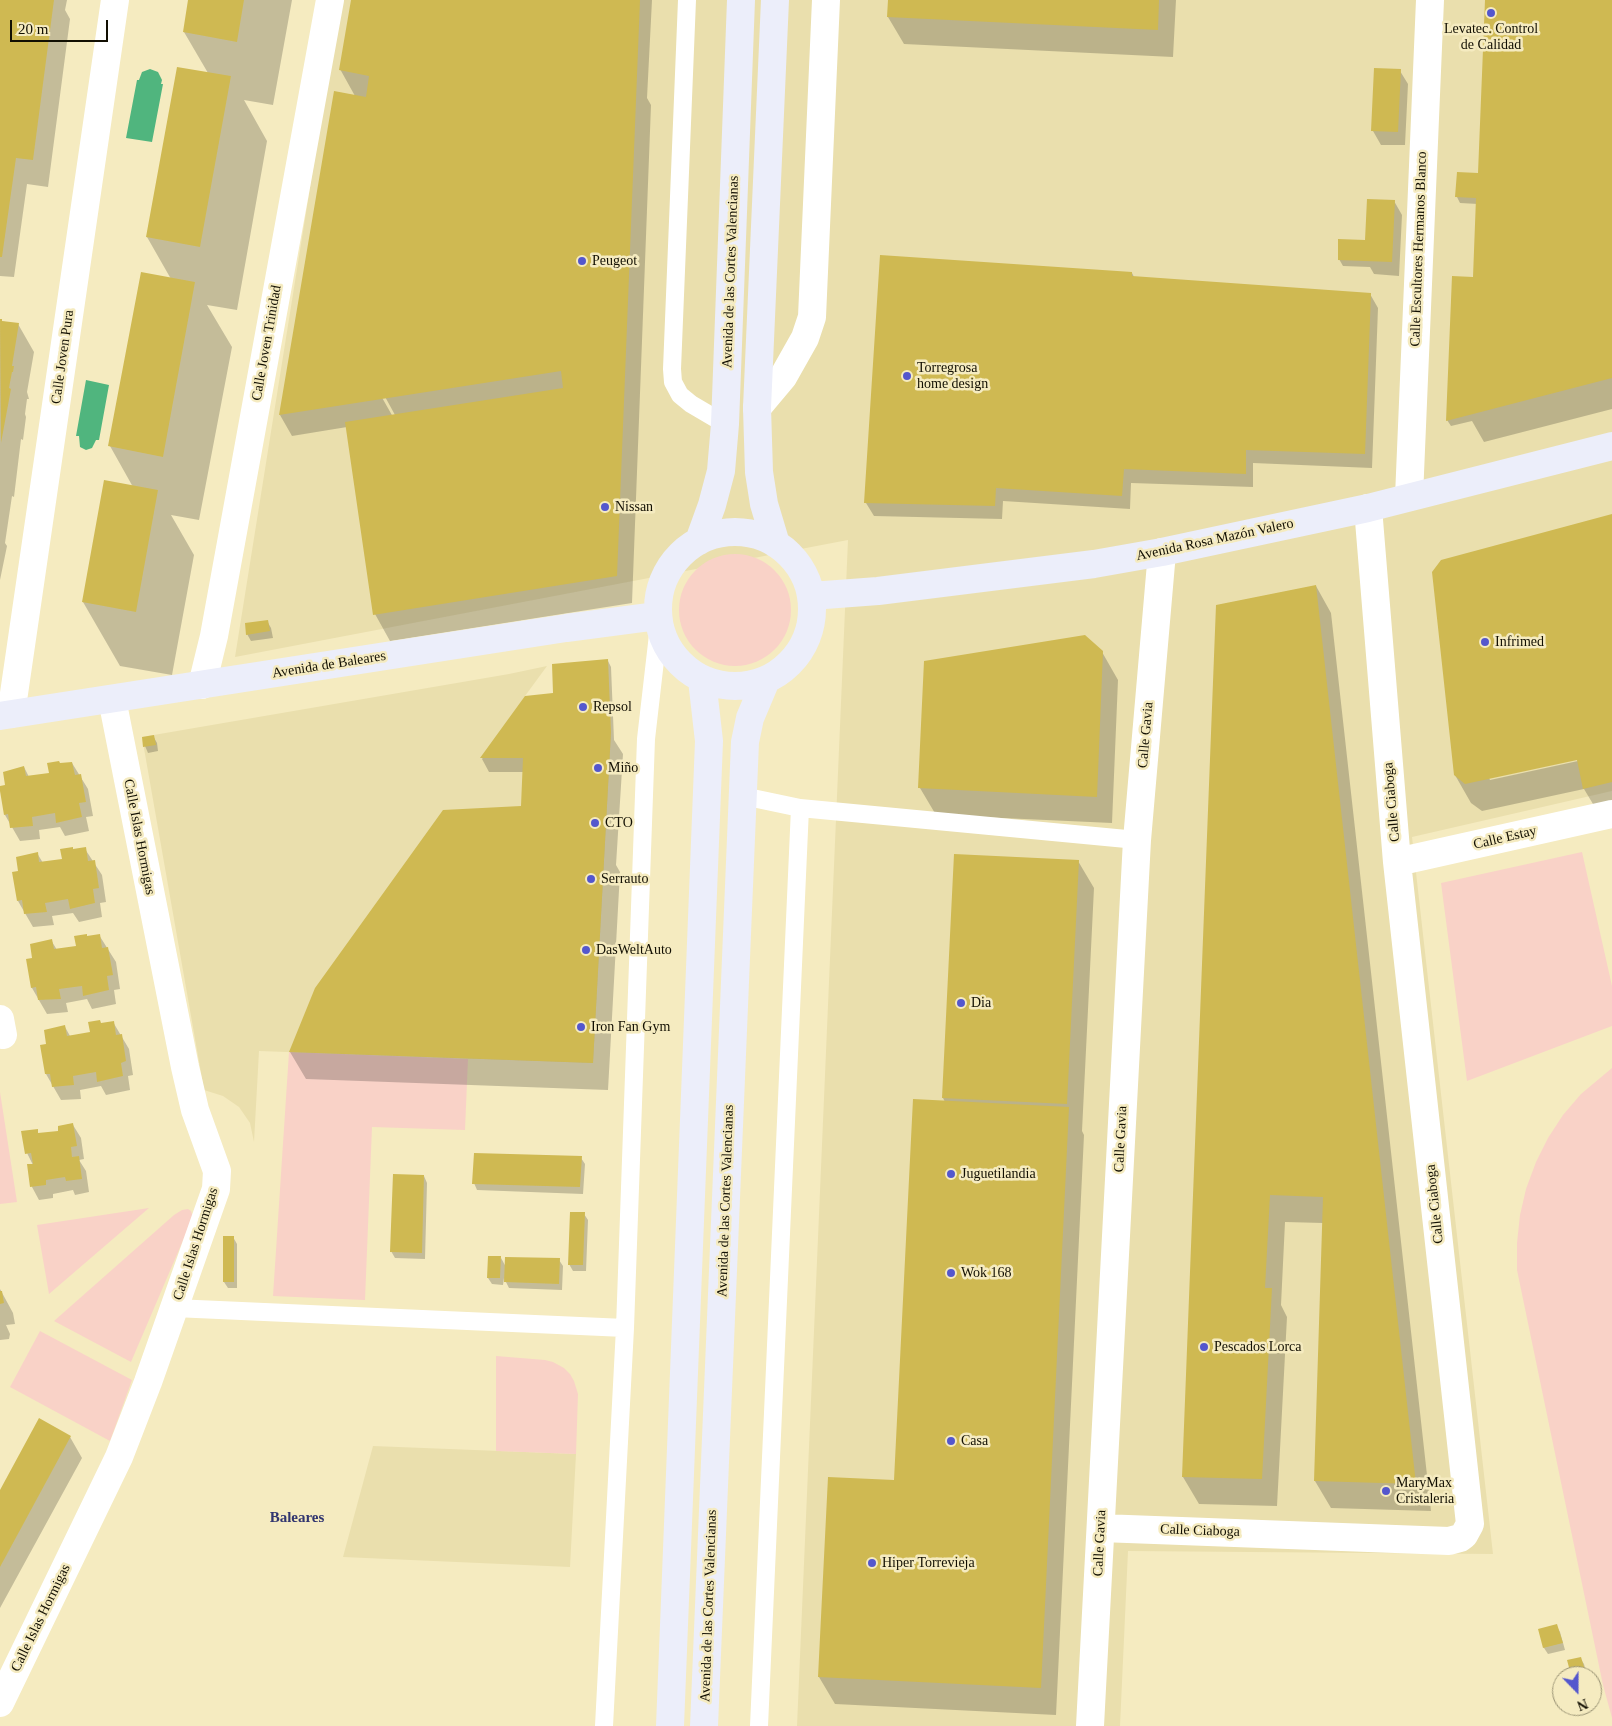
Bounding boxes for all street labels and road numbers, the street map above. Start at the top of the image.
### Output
street label: Calle Escultores Hermanos Blanco [1407,151,1431,347]
street label: Avenida de las Cortes Valencianas [719,175,743,369]
street label: Calle Joven Trinidad [249,284,285,402]
street label: Calle Joven Pura [48,309,78,405]
street label: Avenida Rosa Mazón Valero [1135,515,1295,565]
street label: Avenida de Baleares [271,648,387,682]
street label: Calle Gavia [1135,701,1157,769]
street label: Calle Ciaboga [1380,762,1404,842]
street label: Calle Islas Hormigas [120,778,158,896]
street label: Calle Estay [1472,823,1538,853]
street label: Avenida de las Cortes Valencianas [714,1104,738,1298]
street label: Calle Gavia [1111,1105,1131,1173]
street label: Calle Ciaboga [1422,1163,1448,1245]
street label: Calle Islas Hormigas [170,1186,222,1302]
street label: Avenida de las Cortes Valencianas [697,1509,721,1703]
street label: Calle Gavia [1090,1509,1110,1577]
street label: Calle Ciaboga [1160,1521,1240,1541]
street label: Calle Islas Hormigas [8,1562,74,1674]

